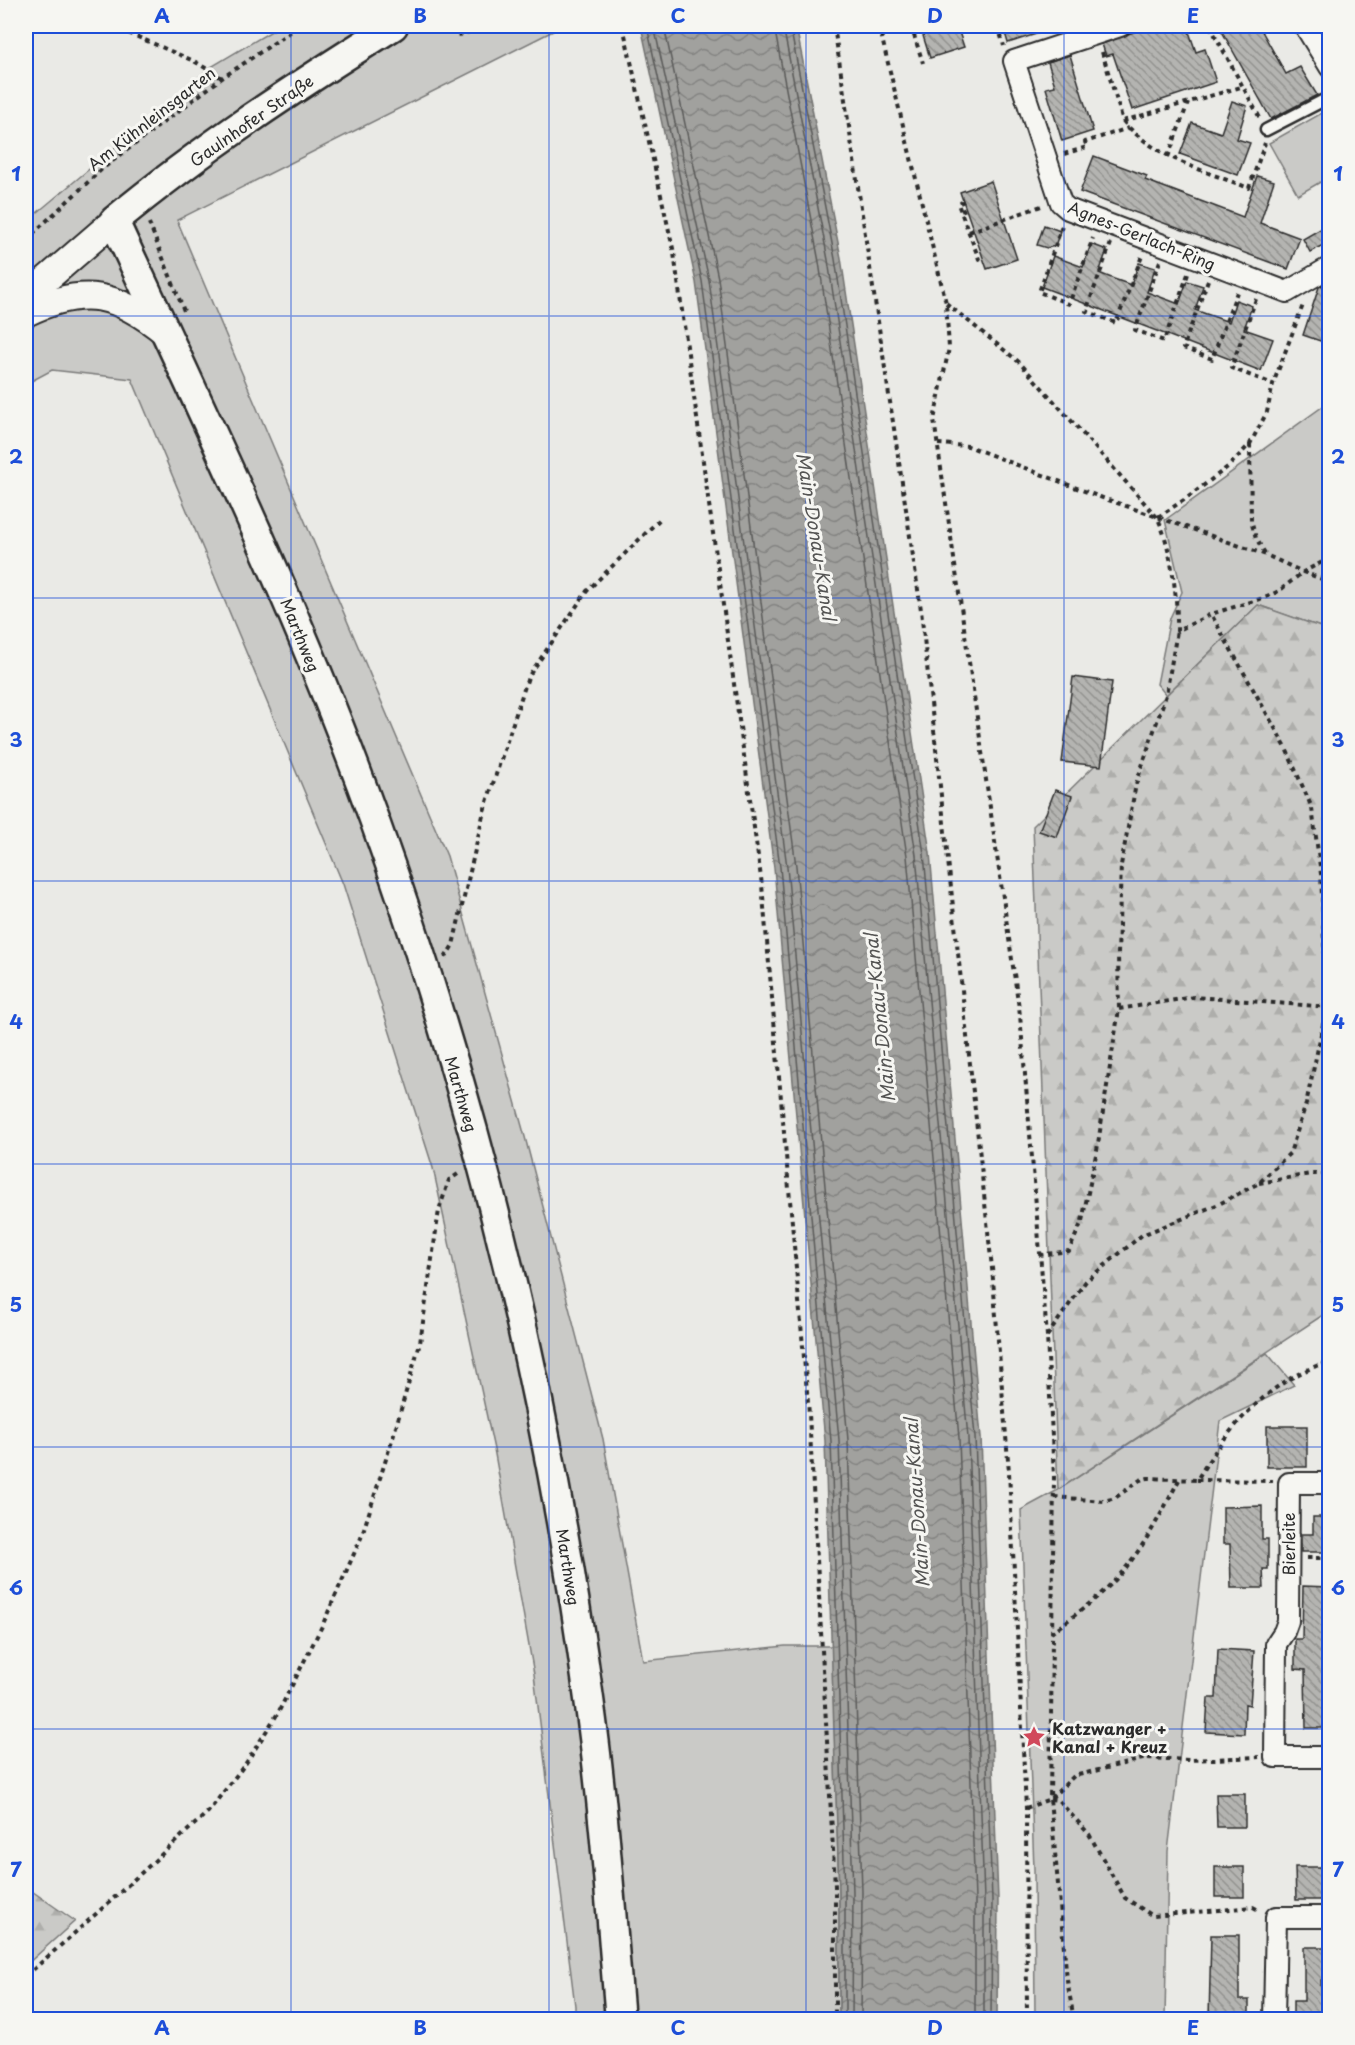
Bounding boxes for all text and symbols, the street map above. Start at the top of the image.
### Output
text: A [154,0,170,30]
text: B [413,0,427,30]
text: C [670,0,686,30]
text: D [927,0,943,30]
text: E [1187,0,1199,30]
street label: Am Kühnleinsgarten [82,60,220,176]
street label: Gaulnhofer Straße [184,68,318,172]
text: 1 [11,158,21,188]
text: 1 [1333,158,1343,188]
street label: Agnes-Gerlach-Ring [1065,194,1219,276]
text: 2 [9,441,23,471]
text: 2 [1331,441,1345,471]
water label: Main-Donau-Kanal [790,450,844,625]
street label: Marthweg [275,594,327,676]
text: 3 [9,724,23,754]
text: 3 [1331,724,1345,754]
water label: Main-Donau-Kanal [856,929,901,1104]
text: 4 [9,1006,23,1036]
text: 4 [1331,1006,1345,1036]
street label: Marthweg [440,1053,484,1135]
text: 5 [10,1289,22,1319]
text: 5 [1332,1289,1344,1319]
water label: Main-Donau-Kanal [896,1415,935,1588]
street label: Bierleite [1276,1513,1300,1575]
street label: Marthweg [551,1527,587,1607]
text: 6 [9,1572,23,1602]
text: 6 [1331,1572,1345,1602]
place label: Katzwanger + Kanal + Kreuz [1052,1716,1167,1758]
place icon: Katzwanger + Kanal + Kreuz [1021,1724,1047,1750]
text: 7 [10,1854,22,1884]
text: 7 [1332,1854,1344,1884]
text: A [154,2012,170,2042]
text: B [413,2012,427,2042]
text: C [670,2012,686,2042]
text: D [927,2012,943,2042]
text: E [1187,2012,1199,2042]

